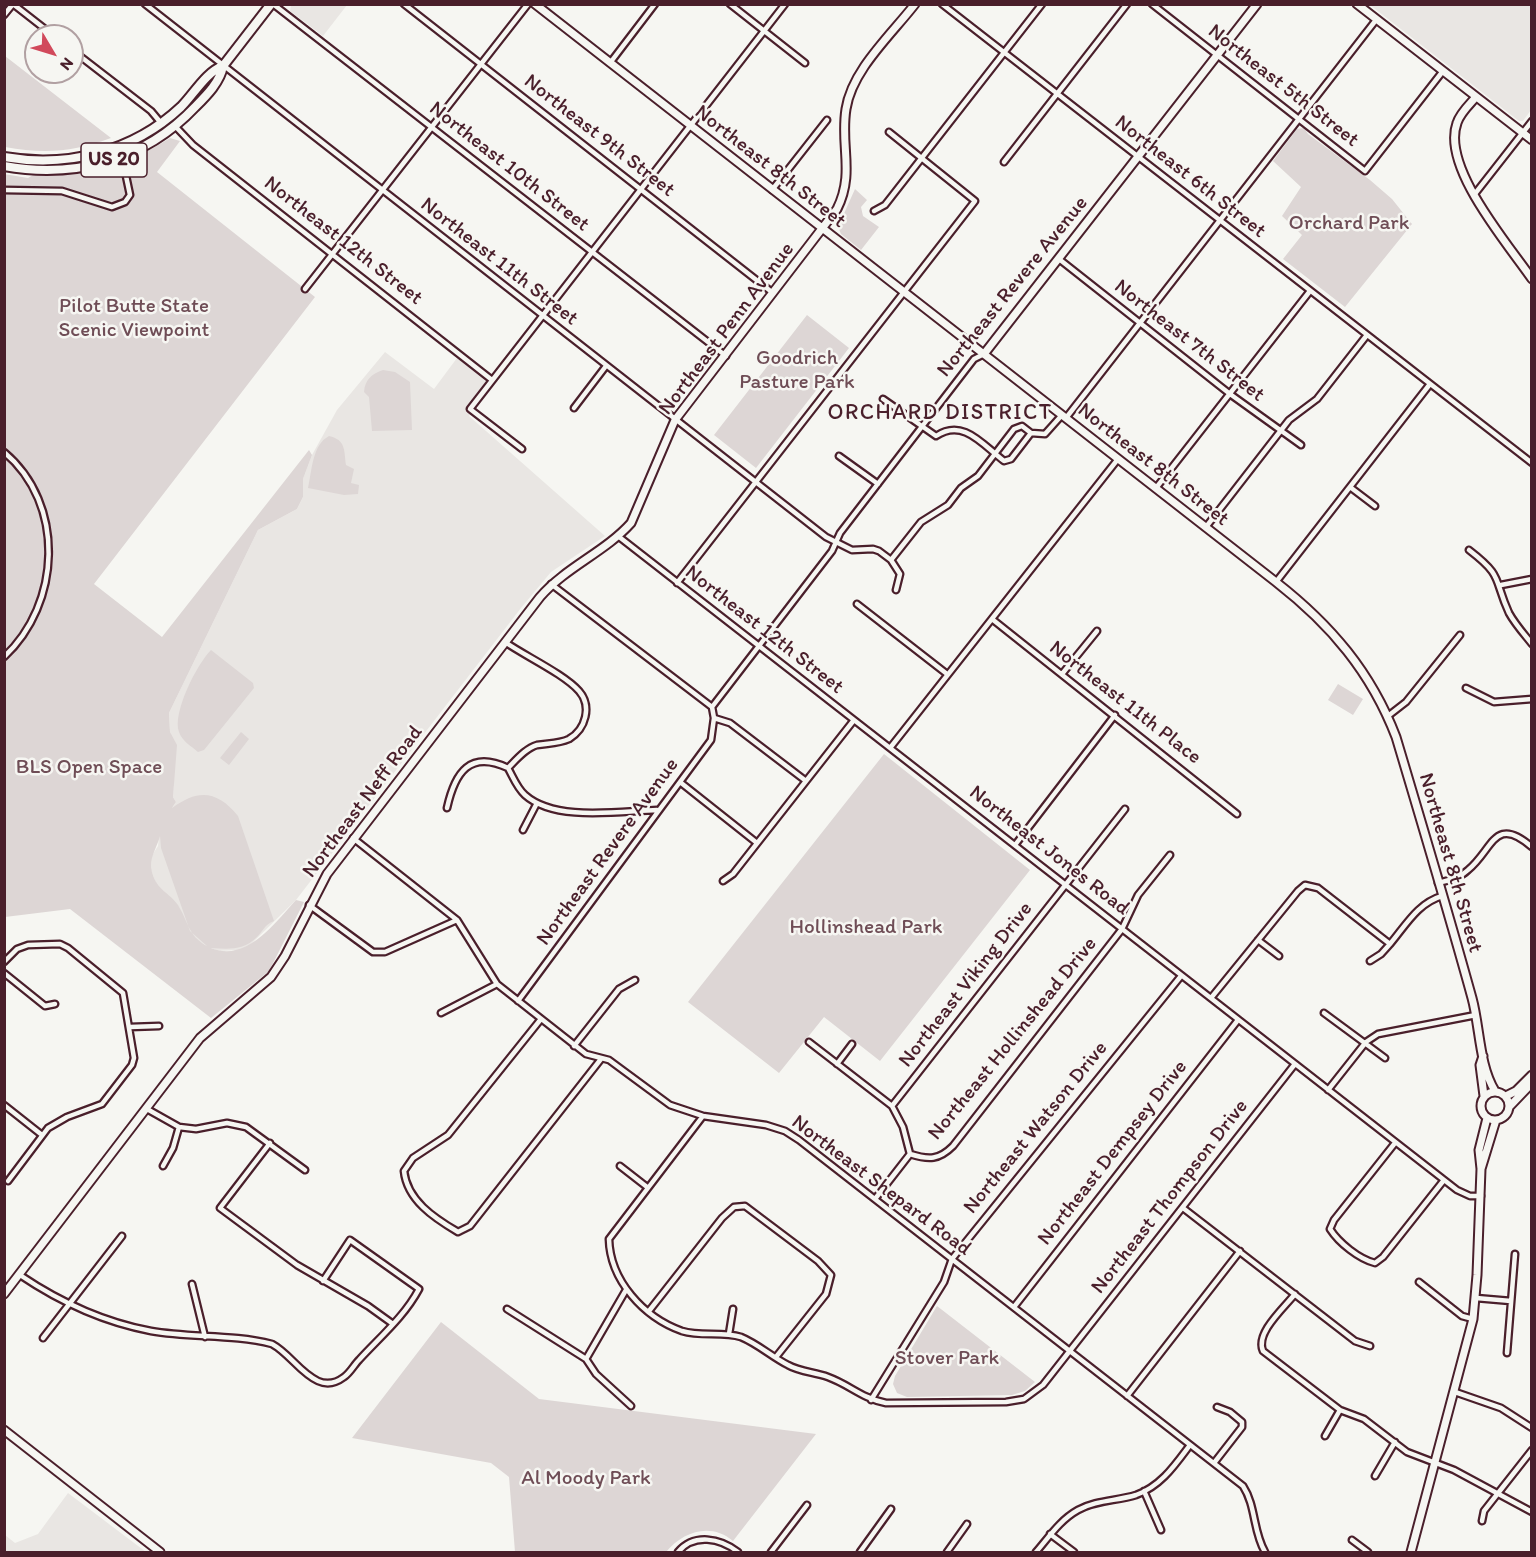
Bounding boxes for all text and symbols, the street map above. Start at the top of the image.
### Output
street label: Northeast 5th Street [1202,19,1364,153]
north arrow [24,24,84,84]
text: N [56,54,78,74]
street label: Northeast 9th Street [518,69,680,203]
street label: Northeast 10th Street [424,97,594,237]
street label: Northeast 8th Street [689,100,851,234]
street label: Northeast 6th Street [1109,110,1271,244]
road number: US 20 [81,143,147,177]
street label: Northeast 12th Street [259,171,427,311]
street label: Northeast Revere Avenue [932,191,1094,383]
street label: Northeast 11th Street [415,193,583,331]
park label: Orchard Park [1289,211,1409,237]
street label: Northeast Penn Avenue [654,238,800,420]
street label: Northeast 7th Street [1109,274,1269,408]
park label: Pilot Butte State Scenic Viewpoint [58,294,210,344]
park label: Goodrich Pasture Park [739,346,855,396]
street label: Northeast 8th Street [1072,398,1234,532]
district label: ORCHARD DISTRICT [829,400,1051,426]
street label: Northeast 12th Street [680,560,848,700]
street label: Northeast 11th Place [1044,636,1206,770]
street label: Northeast Neff Road [297,721,429,883]
street label: Northeast Revere Avenue [531,753,685,951]
park label: BLS Open Space [16,755,162,781]
street label: Northeast 8th Street [1412,770,1488,956]
street label: Northeast Jones Road [964,780,1134,922]
street label: Northeast Viking Drive [894,897,1038,1073]
park label: Hollinshead Park [789,915,943,941]
street label: Northeast Hollinshead Drive [923,932,1103,1146]
street label: Northeast Watson Drive [959,1037,1113,1219]
street label: Northeast Dempsey Drive [1033,1055,1193,1251]
street label: Northeast Thompson Drive [1086,1095,1254,1299]
street label: Northeast Shepard Road [786,1110,976,1262]
park label: Stover Park [895,1346,999,1372]
park label: Al Moody Park [521,1466,651,1492]

